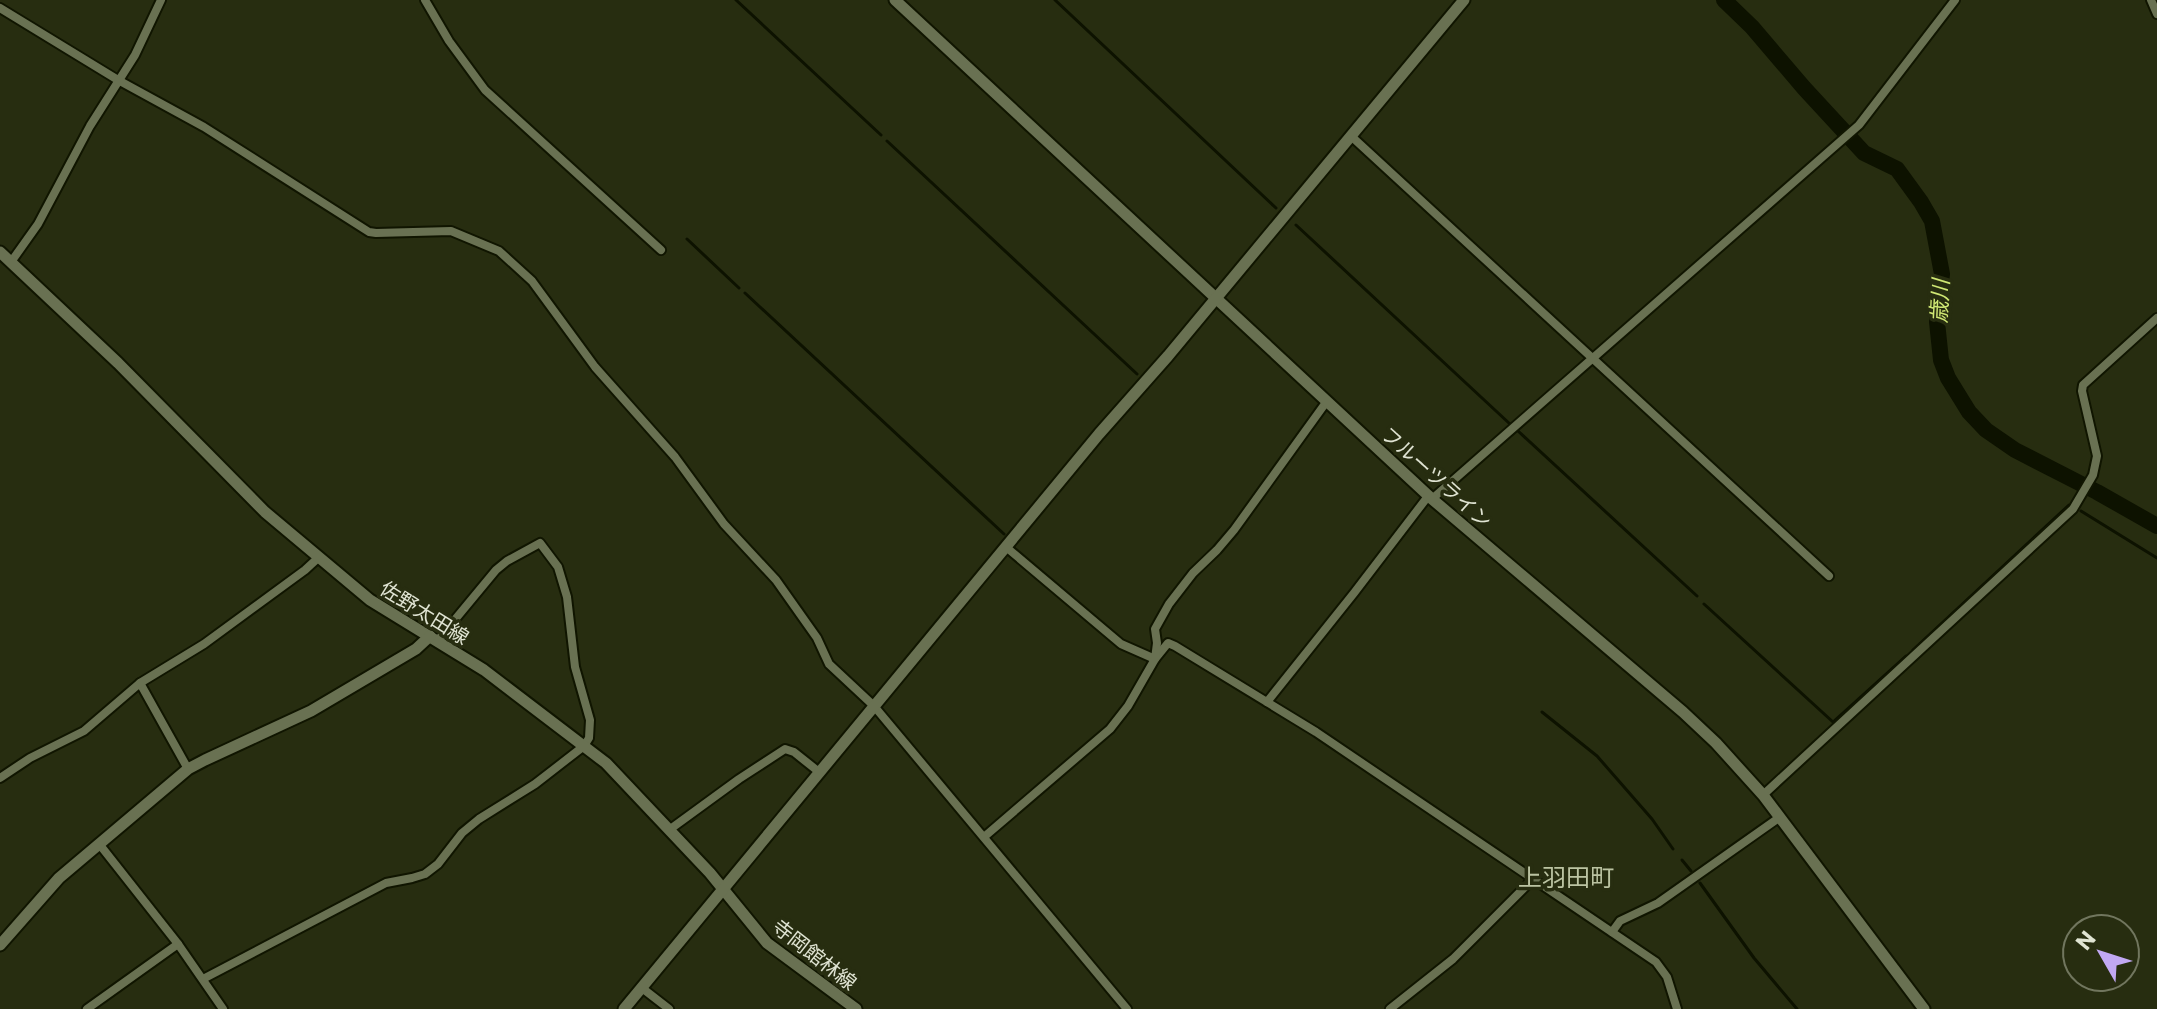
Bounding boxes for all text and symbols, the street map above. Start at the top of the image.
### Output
water label: 歳川 [1924,276,1954,324]
street label: フルーツライン [1377,421,1497,533]
street label: 佐野太田線 [376,575,474,649]
district label: 上羽田町 [1518,862,1614,891]
north arrow [2061,913,2141,993]
street label: 寺岡館林線 [768,914,862,994]
text: N [2069,925,2101,955]

